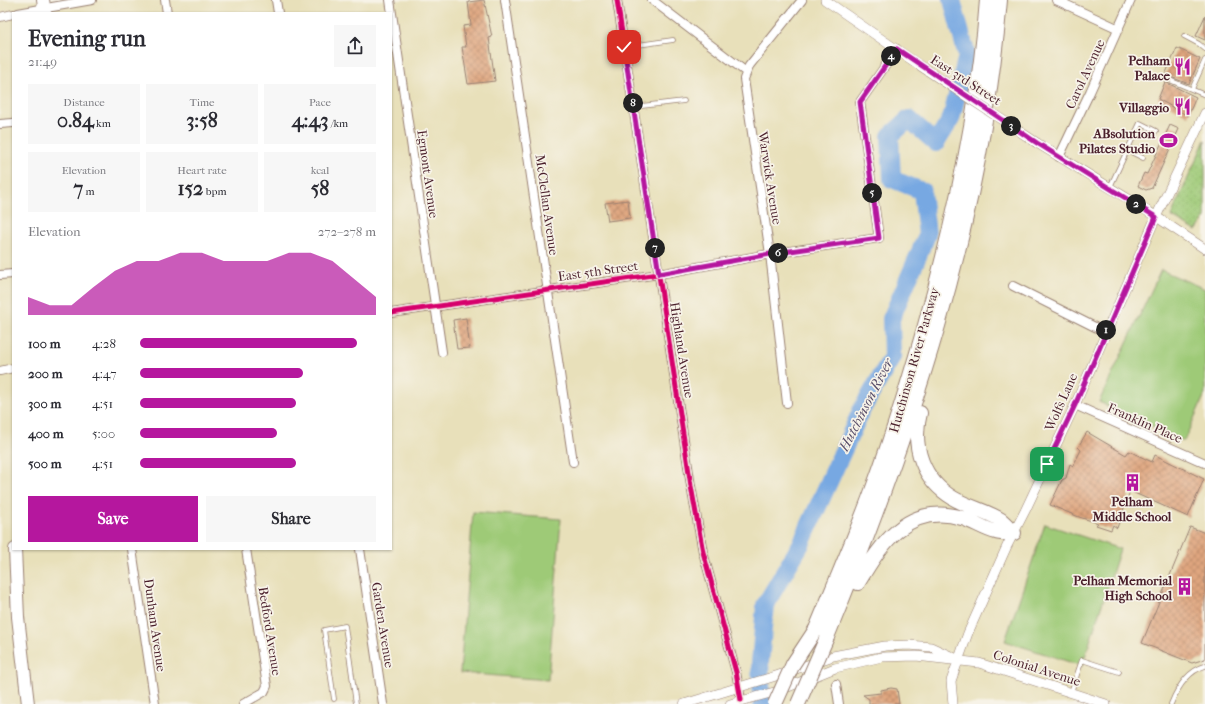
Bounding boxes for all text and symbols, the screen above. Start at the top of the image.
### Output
button: share [334,25,376,67]
text: Evening run [28,26,146,52]
pin [607,30,641,64]
icon: check [613,36,635,58]
street label: Carol Avenue [1062,36,1108,111]
pin: 4 [881,46,901,66]
text: 4 [888,49,894,62]
street label: East 3rd Street [928,52,1004,109]
place label: Pelham Palace [1128,53,1171,83]
text: 21:49 [28,54,57,69]
restaurant icon: Pelham Palace [1173,57,1193,77]
pin: 8 [623,93,643,113]
text: Distance [63,96,105,109]
text: Time [190,96,215,109]
text: Pace [309,96,331,109]
text: 8 [630,96,636,109]
restaurant icon: Villaggio [1172,97,1192,117]
place label: Villaggio [1118,100,1169,116]
text: 0.84 [57,109,94,132]
text: 3:58 [186,109,218,132]
text: 4:43 [292,109,328,132]
pin: 3 [1001,116,1021,136]
text: km [94,117,111,130]
text: /km [328,117,348,130]
text: 3 [1009,119,1013,132]
place label: ABsolution Pilates Studio [1079,126,1155,156]
street label: Egmont Avenue [414,129,442,220]
street label: Warwick Avenue [755,129,785,226]
sports icon: ABsolution Pilates Studio [1158,130,1178,150]
street label: McClellan Avenue [533,154,562,257]
text: Elevation [62,164,106,177]
text: Heart rate [177,164,227,177]
text: kcal [311,164,329,177]
text: 7 [73,177,83,200]
text: 152 [177,177,203,200]
text: 58 [311,177,329,200]
pin: 5 [862,183,882,203]
text: m [83,185,95,198]
text: bpm [203,185,227,198]
text: 5 [870,186,874,199]
pin: 2 [1126,194,1146,214]
text: 2 [1133,197,1139,210]
text: Elevation [28,224,81,239]
text: 272–278 m [318,224,376,239]
pin: 7 [645,238,665,258]
text: 7 [652,241,658,254]
pin: 6 [768,243,788,263]
text: 6 [775,246,781,259]
street label: East 5th Street [557,258,639,284]
street label: Hutchinson River Parkway [886,285,942,434]
street label: Highland Avenue [667,301,697,400]
pin: 1 [1096,320,1116,340]
text: 1 [1104,323,1108,336]
text: 100 m [28,336,61,351]
text: 4:28 [92,336,116,351]
water label: Hutchinson River [835,354,897,455]
text: 200 m [28,366,63,381]
text: 4:47 [92,366,116,381]
street label: Wolfs Lane [1041,370,1081,434]
text: 300 m [28,396,61,411]
text: 4:51 [92,396,113,411]
street label: Franklin Place [1105,400,1185,446]
text: 400 m [28,426,64,441]
text: 5:00 [92,426,115,441]
pin [1030,447,1064,481]
icon: arrive [1036,453,1058,475]
text: 500 m [28,456,62,471]
text: 4:51 [92,456,113,471]
building icon: Pelham Middle School [1122,472,1142,492]
place label: Pelham Middle School [1092,494,1172,524]
button: Save [28,496,198,542]
button: Share [206,496,376,542]
place label: Pelham Memorial High School [1073,573,1172,604]
building icon: Pelham Memorial High School [1175,577,1195,597]
street label: Dunham Avenue [141,578,169,673]
street label: Garden Avenue [369,581,397,669]
street label: Bedford Avenue [256,586,285,677]
street label: Colonial Avenue [991,647,1083,689]

